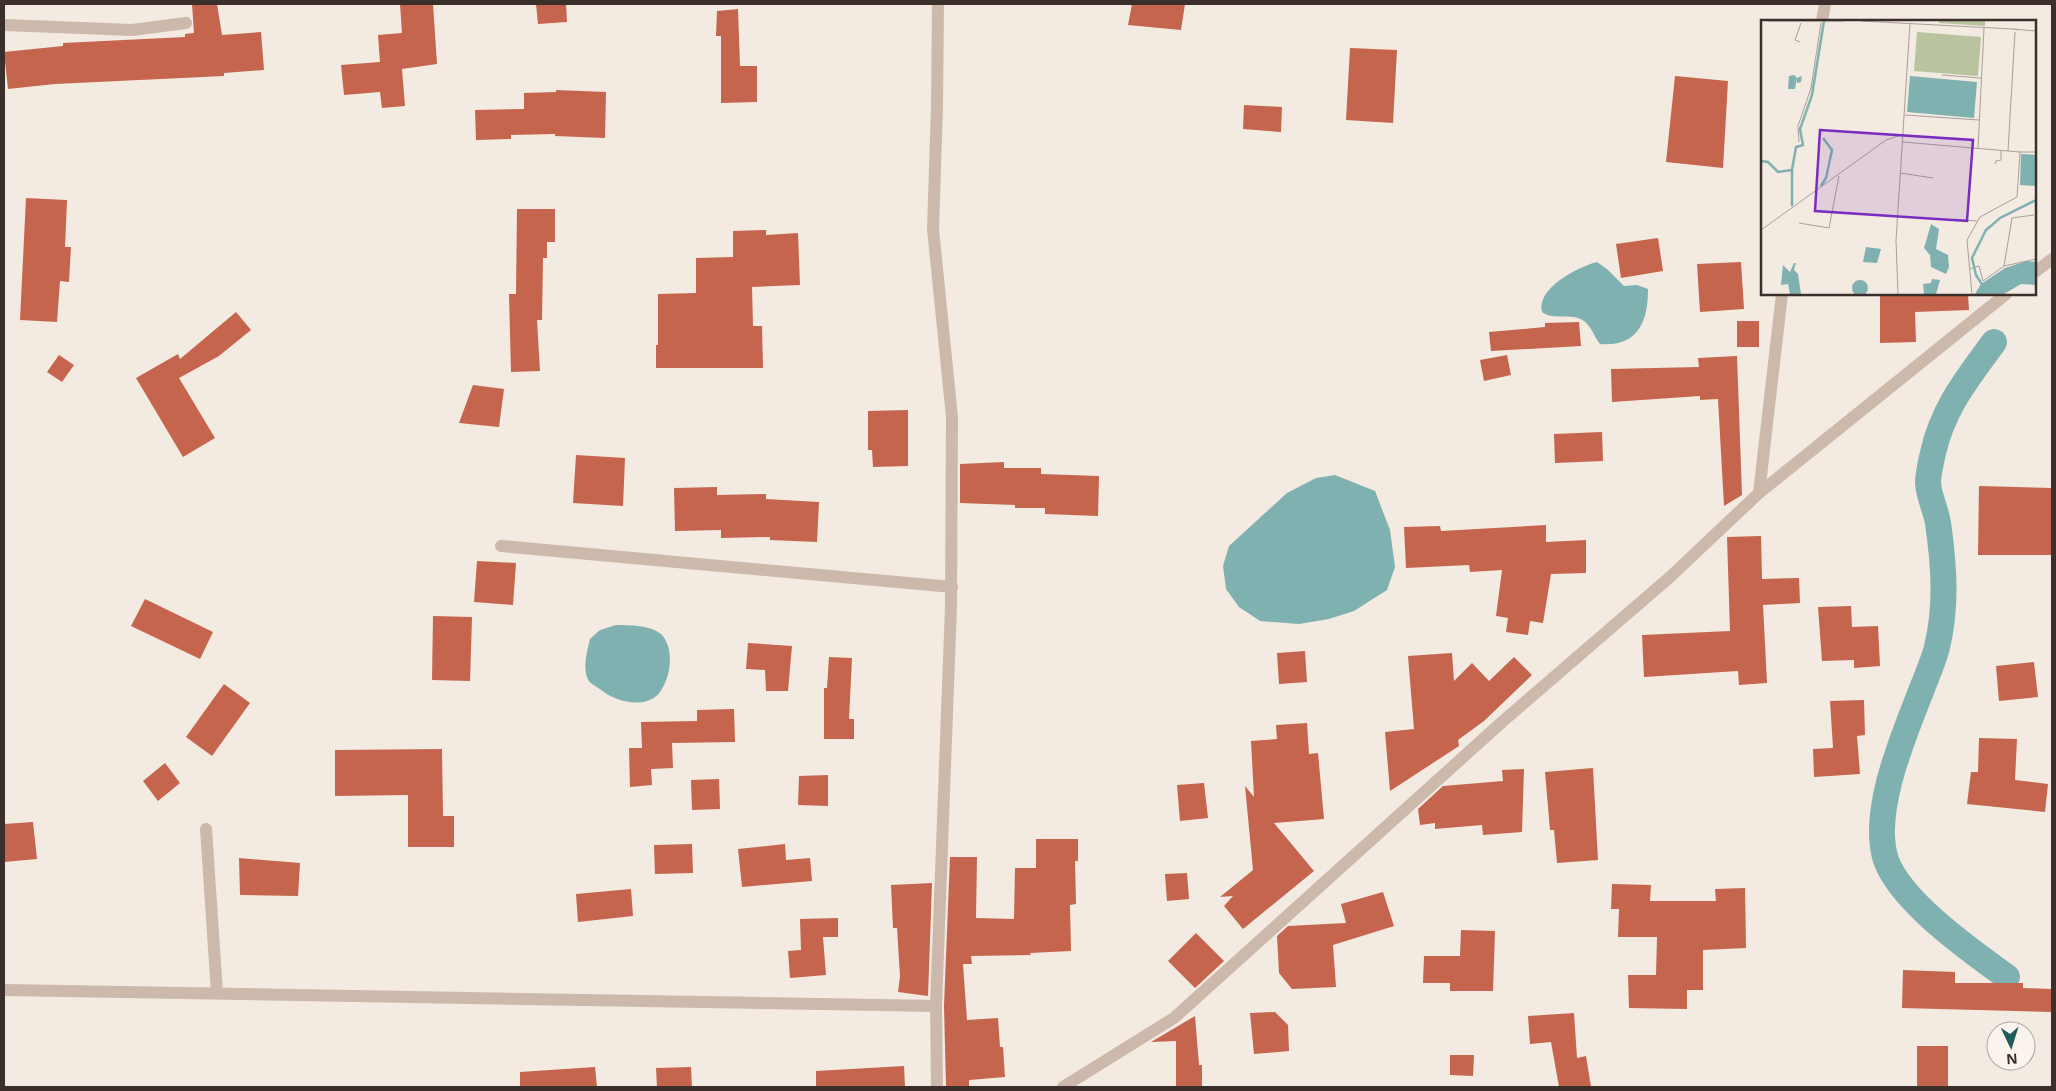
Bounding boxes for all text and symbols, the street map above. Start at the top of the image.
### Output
inset map [1761,20,2036,295]
north arrow [1986,1021,2036,1071]
text: N [2006,1050,2018,1069]

